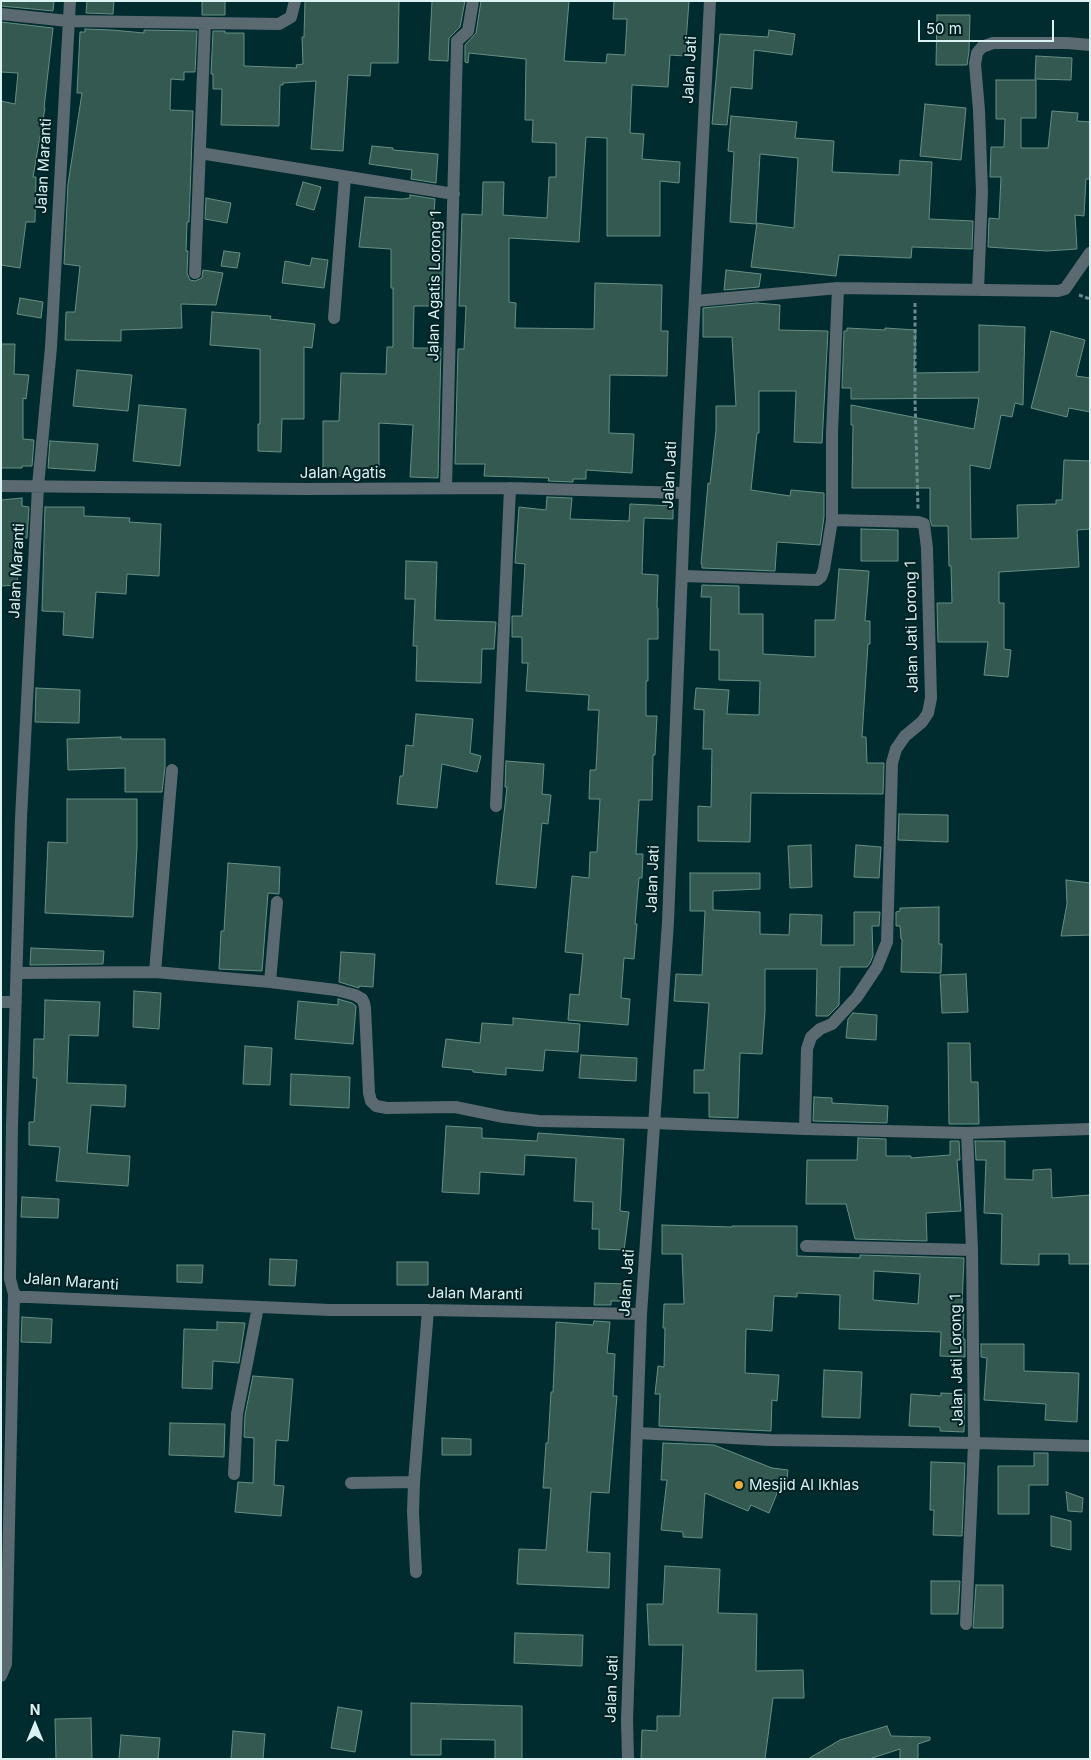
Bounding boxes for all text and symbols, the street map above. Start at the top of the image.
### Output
scale bar [921,10,1057,42]
text: 50 m [926,19,962,38]
street label: Jalan Jati [679,36,701,104]
street label: Jalan Maranti [33,118,55,214]
street label: Jalan Agatis Lorong 1 [425,210,445,362]
street label: Jalan Jati [659,441,681,509]
street label: Jalan Agatis [300,464,386,482]
street label: Jalan Maranti [6,523,28,619]
street label: Jalan Jati Lorong 1 [902,561,922,693]
street label: Jalan Jati [643,845,663,913]
street label: Jalan Jati [616,1249,638,1317]
street label: Jalan Maranti [23,1270,119,1294]
street label: Jalan Maranti [427,1284,523,1304]
street label: Jalan Jati Lorong 1 [947,1294,967,1426]
place label: Mesjid Al Ikhlas [749,1476,859,1494]
marker: Mesjid Al Ikhlas [733,1479,745,1491]
street label: Jalan Jati [602,1655,622,1723]
north arrow [10,1700,60,1750]
text: N [30,1701,40,1718]

